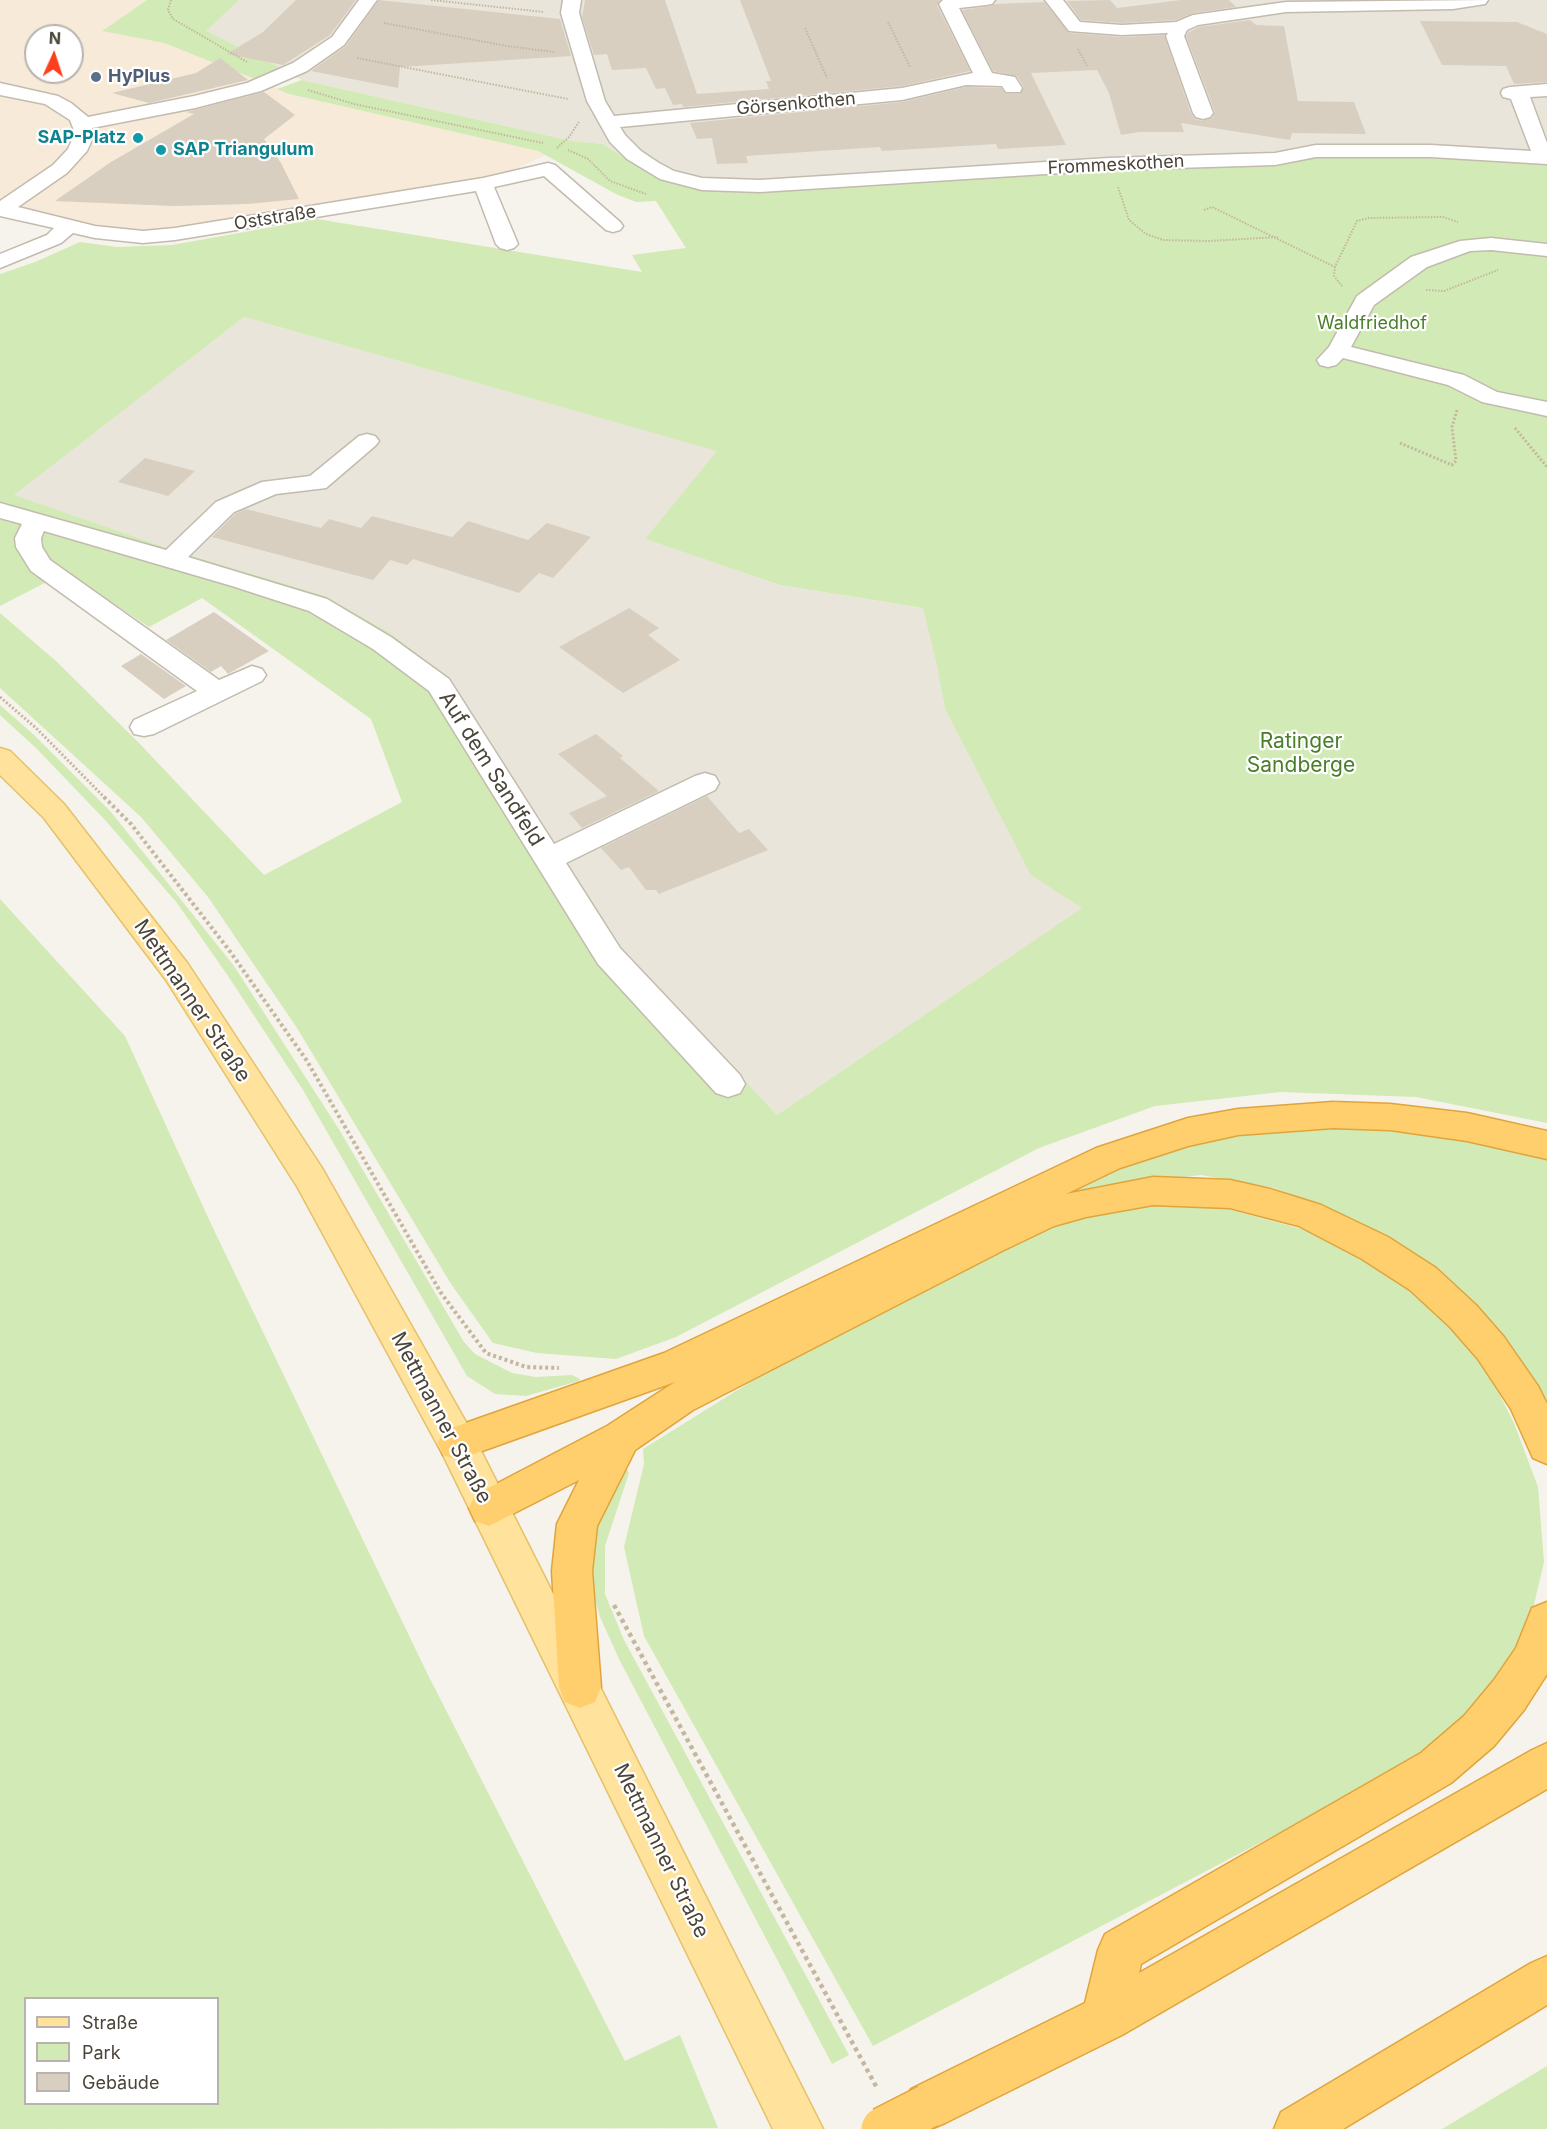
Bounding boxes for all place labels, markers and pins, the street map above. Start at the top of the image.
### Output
place label: HyPlus [108,66,170,88]
marker: HyPlus [89,70,103,84]
place label: SAP-Platz [37,127,126,149]
marker: SAP-Platz [131,131,145,145]
place label: SAP Triangulum [173,139,314,161]
marker: SAP Triangulum [154,143,168,157]

